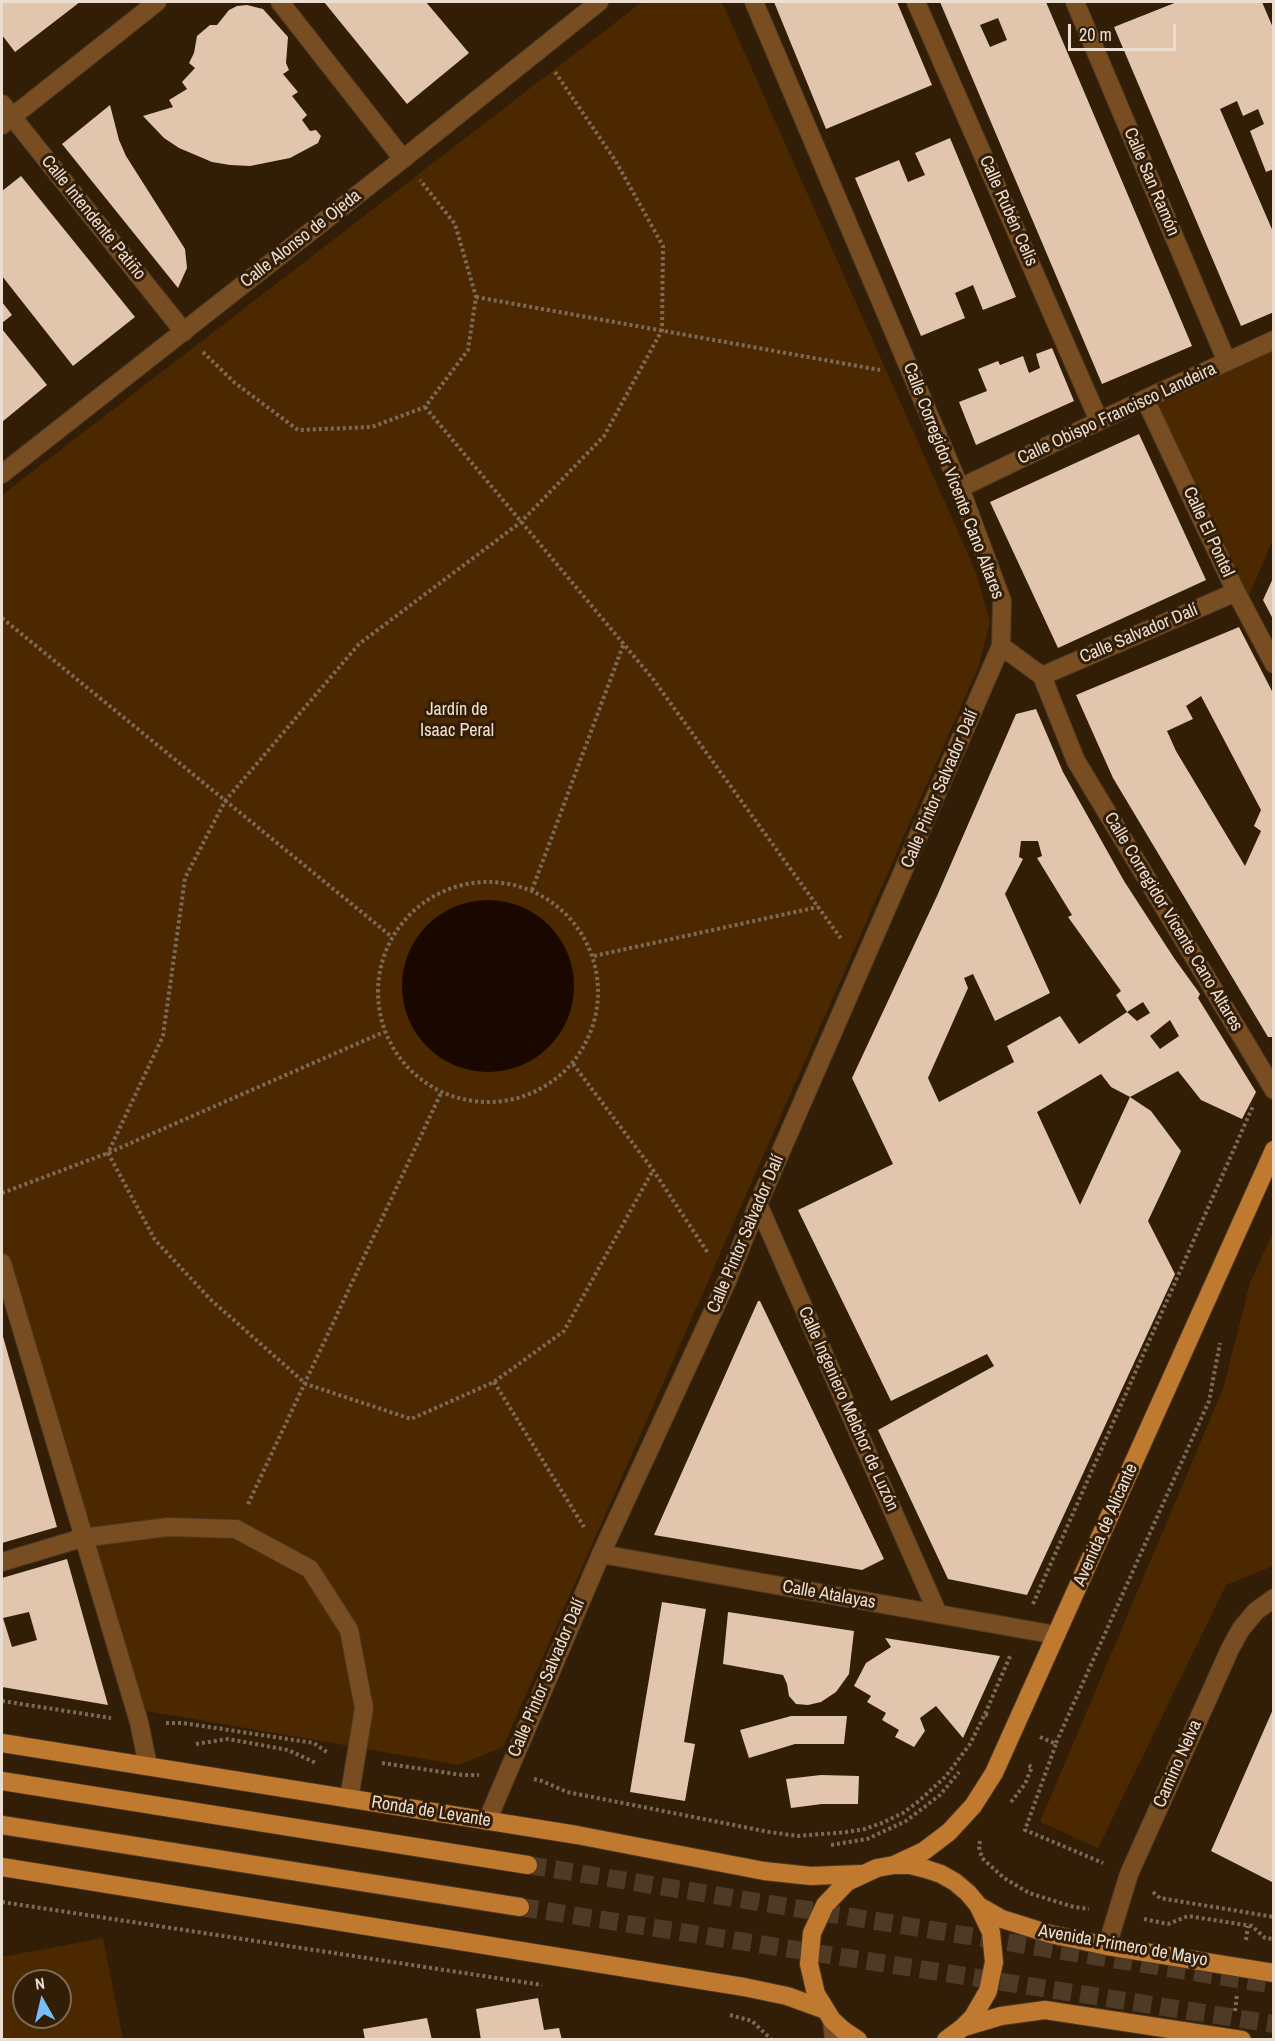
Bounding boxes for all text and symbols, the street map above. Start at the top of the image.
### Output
scale bar [1071,12,1179,50]
text: 20 m [1079,22,1112,47]
street label: Calle San Ramón [1118,125,1184,239]
street label: Calle Intendente Patiño [36,151,150,285]
street label: Calle Rubén Celis [974,152,1042,270]
street label: Calle Alonso de Ojeda [236,185,366,293]
street label: Calle Obispo Francisco Landeira [1014,358,1220,470]
street label: Calle Corregidor Vicente Cano Altares [898,360,1008,602]
street label: Calle El Pontel [1178,484,1238,580]
street label: Calle Salvador Dalí [1077,599,1201,669]
park label: Jardín de Isaac Peral [420,699,494,742]
street label: Calle Pintor Salvador Dalí [897,707,983,871]
street label: Calle Corregidor Vicente Cano Altares [1099,809,1247,1035]
street label: Calle Pintor Salvador Dalí [703,1152,789,1316]
street label: Calle Ingeniero Melchor de Luzón [793,1303,903,1515]
street label: Avenida de Alicante [1069,1460,1143,1590]
street label: Calle Atalayas [781,1576,877,1614]
street label: Calle Pintor Salvador Dalí [504,1596,590,1760]
street label: Camino Nelva [1149,1717,1207,1811]
street label: Ronda de Levante [370,1792,492,1832]
street label: Avenida Primero de Mayo [1037,1920,1209,1972]
north arrow [12,1969,72,2029]
text: N [34,1972,46,1995]

